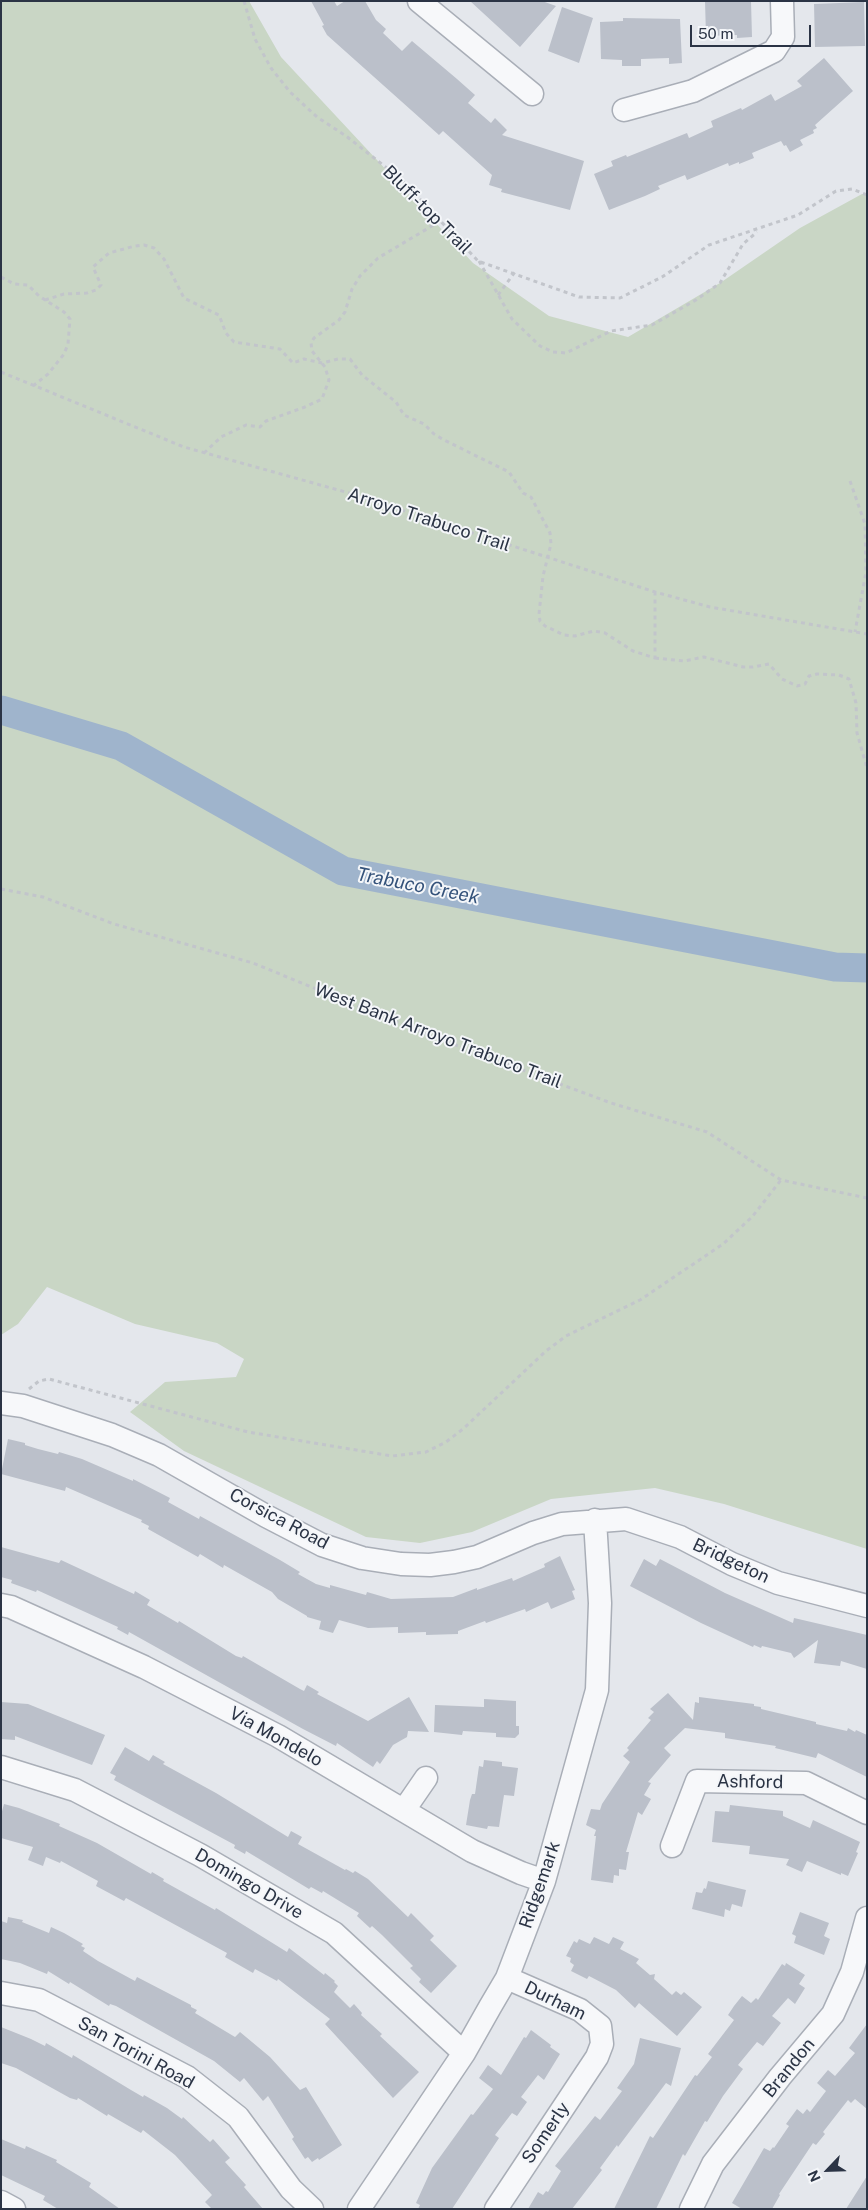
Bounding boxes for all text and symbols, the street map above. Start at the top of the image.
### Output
scale bar [693,15,814,47]
text: 50 m [698,25,733,42]
street label: Bluff-top Trail [378,161,476,259]
street label: Arroyo Trabuco Trail [345,484,513,556]
water label: Trabuco Creek [355,863,481,909]
street label: West Bank Arroyo Trabuco Trail [311,979,565,1093]
street label: Corsica Road [225,1484,333,1554]
street label: Bridgeton [689,1534,773,1588]
street label: Via Mondelo [226,1702,326,1772]
street label: Ashford [717,1771,783,1793]
street label: Ridgemark [515,1838,565,1932]
street label: Domingo Drive [191,1844,307,1924]
street label: Durham [521,1977,589,2025]
street label: San Torini Road [74,2012,198,2094]
street label: Brandon [758,2034,820,2102]
street label: Somerly [518,2098,574,2168]
north arrow [803,2145,853,2195]
text: N [805,2168,824,2184]

